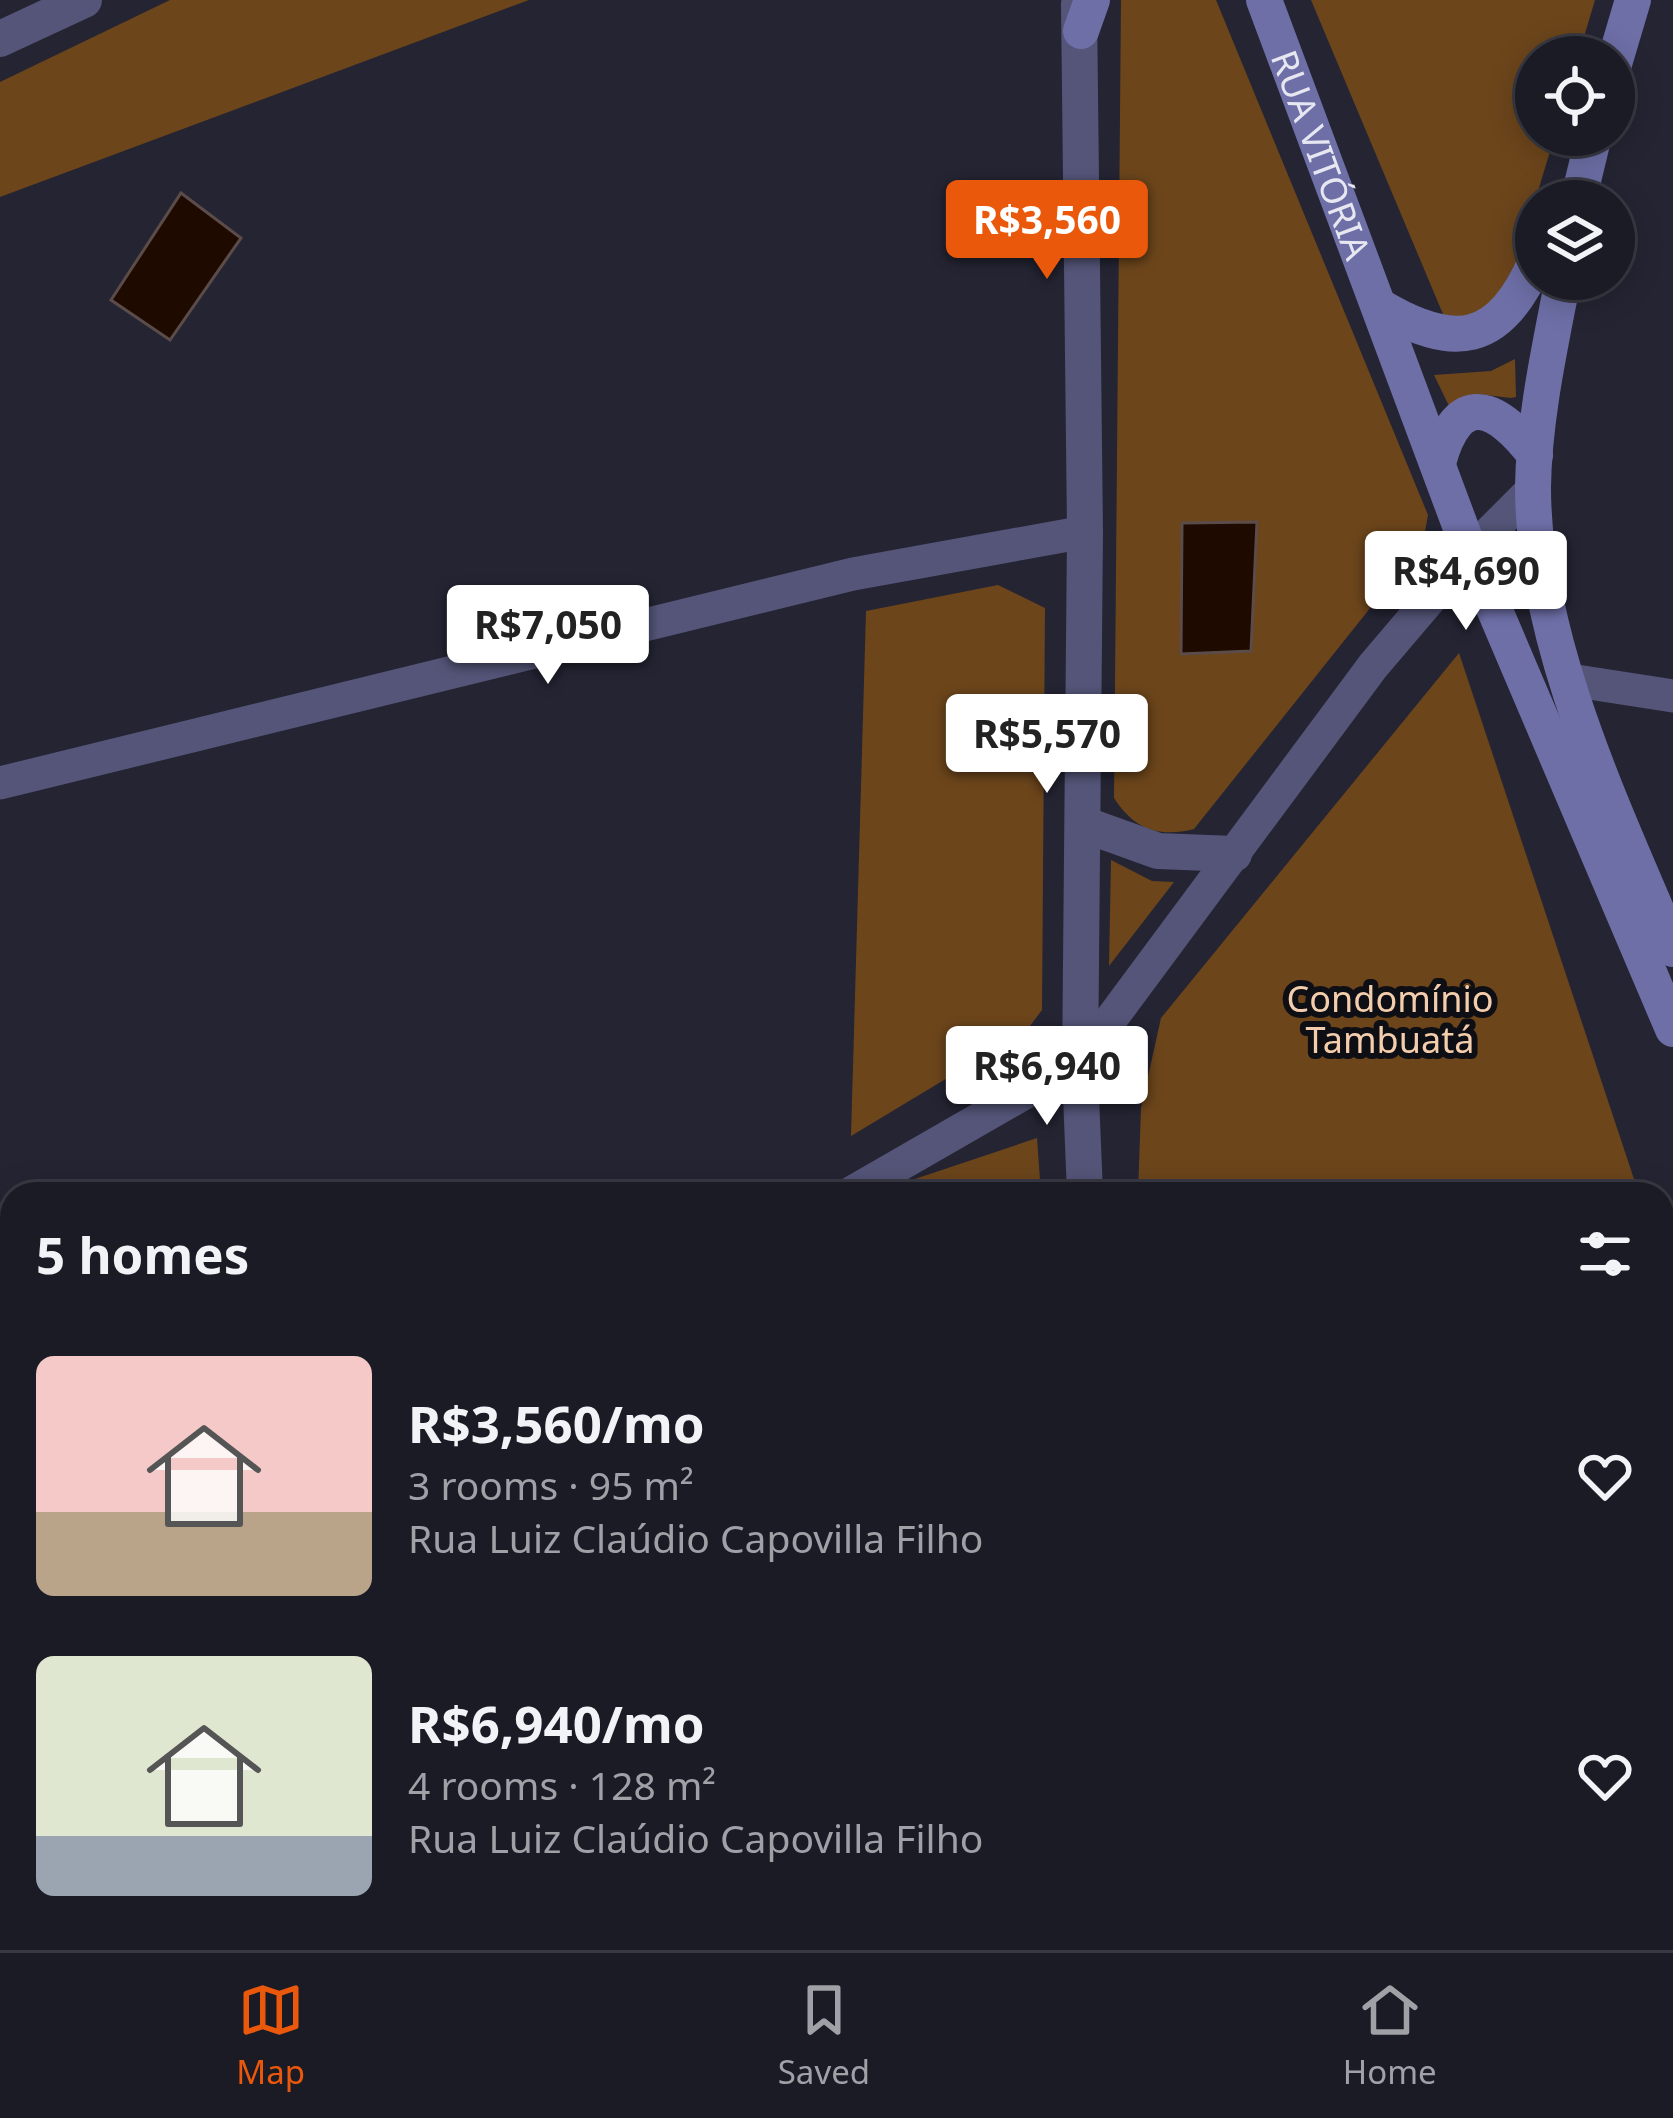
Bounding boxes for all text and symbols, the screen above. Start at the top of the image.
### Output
map controls [1515,36,1635,300]
button: locate [1515,36,1635,156]
street label: RUA VITÓRIA [1260,43,1383,266]
pin: R$3,560 [936,180,1158,282]
button: layers [1515,180,1635,300]
text: R$3,560 [973,192,1121,245]
pin: R$4,690 [1355,531,1577,633]
text: R$4,690 [1392,543,1540,596]
pin: R$7,050 [437,585,659,687]
text: R$7,050 [474,597,622,650]
pin: R$5,570 [936,694,1158,796]
text: R$5,570 [973,706,1121,759]
park label: Condomínio Tambuatá [1287,974,1493,1064]
pin: R$6,940 [936,1026,1158,1128]
text: R$6,940 [973,1038,1121,1091]
text: 5 homes [36,1219,249,1289]
icon: filters [1572,1221,1638,1287]
text: R$3,560/mo [408,1388,705,1458]
icon: home [132,1404,276,1548]
icon: heart [1572,1443,1638,1509]
text: 3 rooms · 95 m² [408,1458,694,1511]
text: Rua Luiz Claúdio Capovilla Filho [408,1511,983,1564]
text: R$6,940/mo [408,1688,705,1758]
icon: home [132,1704,276,1848]
icon: heart [1572,1743,1638,1809]
text: 4 rooms · 128 m² [408,1758,716,1811]
text: Rua Luiz Claúdio Capovilla Filho [408,1811,983,1864]
tab: Map [236,1977,305,2094]
tab: Saved [778,1977,870,2094]
tab: Home [1343,1977,1437,2094]

